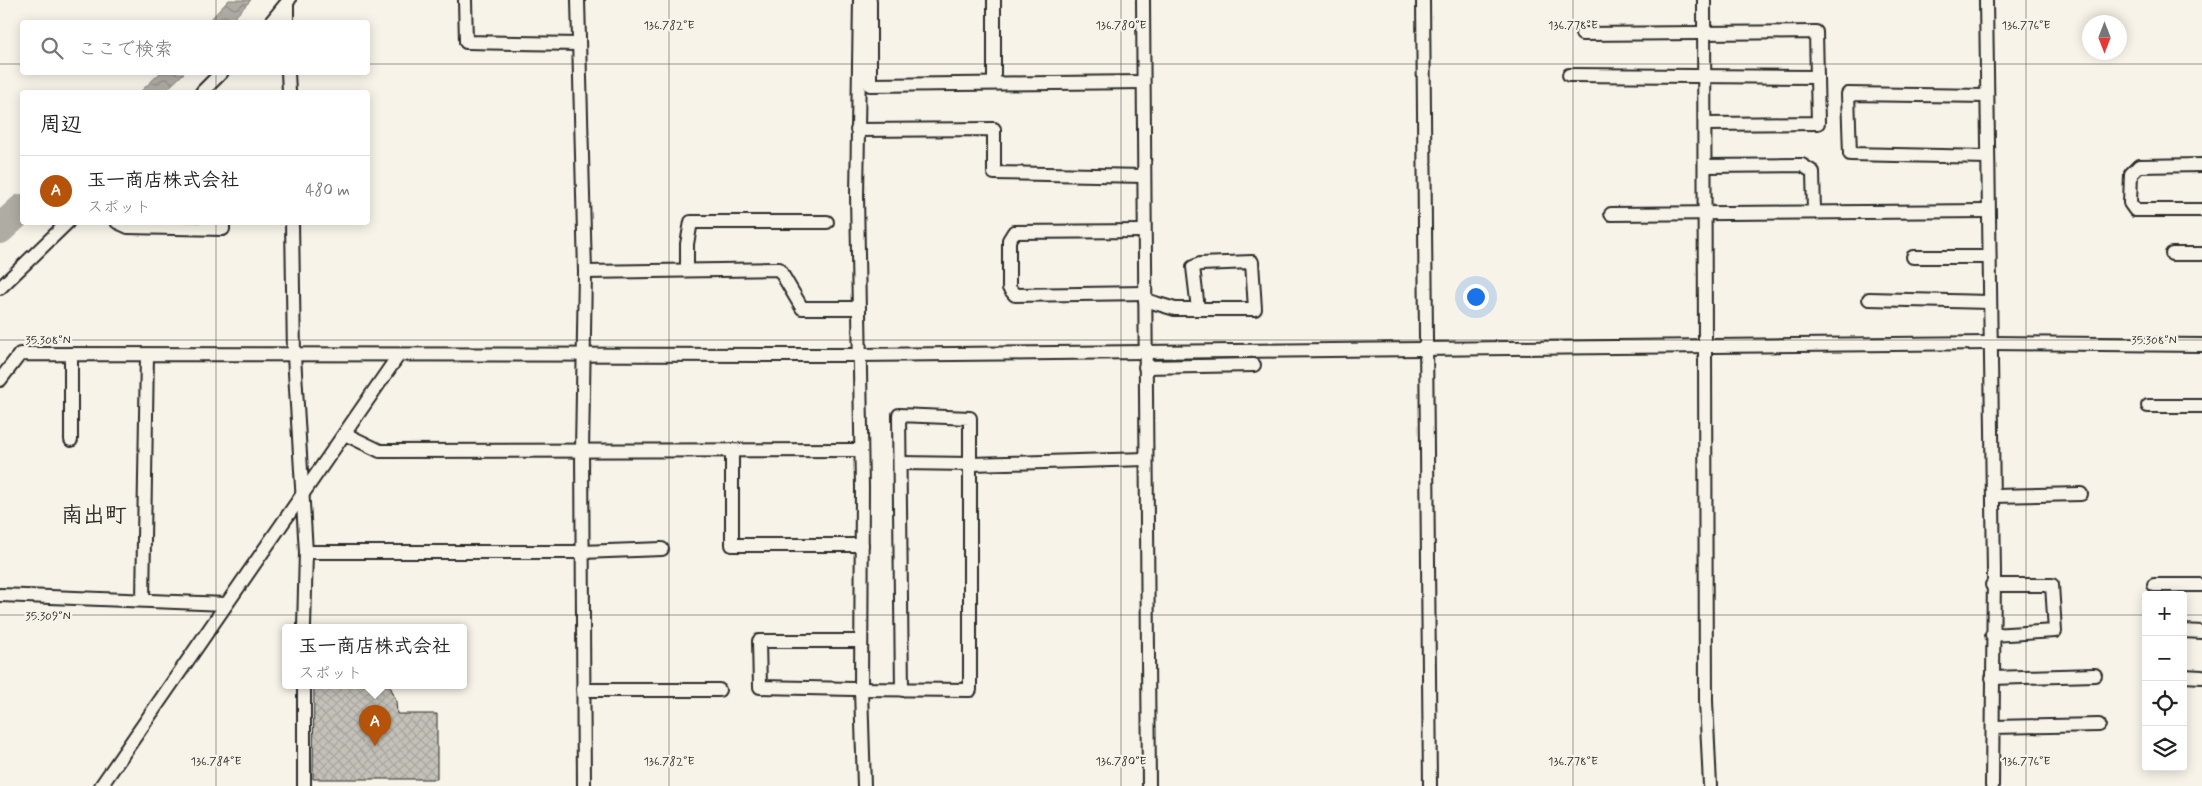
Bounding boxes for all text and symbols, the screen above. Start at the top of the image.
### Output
north arrow [2082,15,2127,60]
text: 136.782°E [644,18,695,34]
text: 136.780°E [1095,18,1147,34]
text: 136.778°E [1548,18,1598,34]
text: 136.776°E [2002,18,2050,34]
search box [20,20,370,75]
icon: search [38,34,66,62]
text: ここで検索 [78,37,173,62]
text: 周辺 [40,111,82,139]
text: 玉一商店株式会社 [87,168,239,193]
text: A [51,180,61,201]
text: 480 m [305,180,350,201]
text: スポット [87,197,151,218]
your location [1463,284,1489,310]
text: 35.308°N [25,333,71,349]
text: 35.308°N [2131,333,2177,349]
district label: 南出町 [61,502,127,530]
map controls [2142,591,2187,771]
button: + [2142,591,2187,636]
text: 35.309°N [25,609,71,625]
popup [282,624,467,689]
text: 玉一商店株式会社 [298,634,451,659]
button: − [2142,636,2187,681]
text: スポット [298,663,363,684]
button: locate [2142,681,2187,726]
pin: A [359,705,391,746]
button: layers [2142,726,2187,771]
text: 136.784°E [191,754,241,770]
text: 136.782°E [644,754,695,770]
text: 136.780°E [1095,754,1147,770]
text: 136.778°E [1548,754,1598,770]
text: 136.776°E [2002,754,2050,770]

